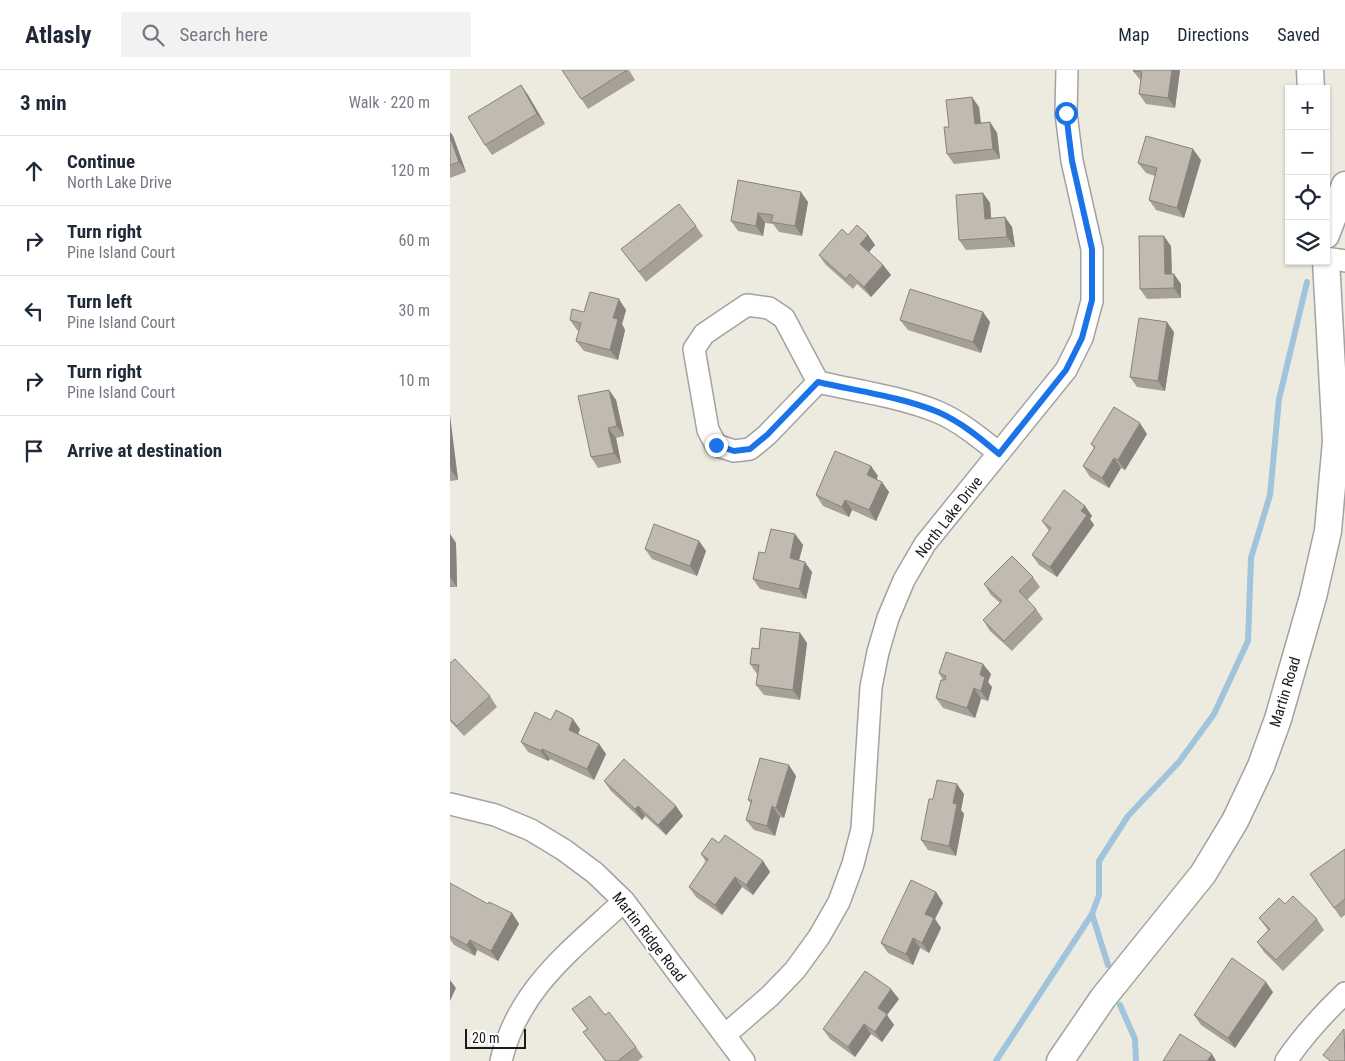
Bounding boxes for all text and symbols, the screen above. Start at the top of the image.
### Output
search box [121,12,471,57]
text: Atlasly [25,21,91,49]
icon: search [139,21,167,49]
text: Search here [179,23,268,46]
text: Map [1118,24,1149,45]
text: Directions [1177,24,1249,45]
text: Saved [1277,24,1320,45]
map controls [1285,85,1330,265]
button: + [1285,85,1330,130]
text: 3 min [20,91,67,115]
text: Walk · 220 m [349,93,430,112]
route start [1055,102,1078,125]
button: − [1285,130,1330,175]
text: Continue [67,150,135,173]
icon: ahead [20,157,48,185]
text: 120 m [391,161,430,180]
text: North Lake Drive [67,173,172,192]
button: locate [1285,175,1330,220]
text: Turn right [67,220,142,243]
button: layers [1285,220,1330,265]
icon: right [20,227,48,255]
text: 60 m [398,231,430,250]
text: Pine Island Court [67,243,175,262]
text: Turn left [67,290,132,313]
icon: left [20,297,48,325]
text: 30 m [398,301,430,320]
text: Pine Island Court [67,313,175,332]
text: Turn right [67,360,142,383]
icon: right [20,367,48,395]
text: 10 m [398,371,430,390]
text: Pine Island Court [67,383,175,402]
route end [705,434,728,457]
icon: arrive [20,437,48,465]
text: Arrive at destination [67,439,222,462]
street label: North Lake Drive [912,473,986,561]
street label: Martin Road [1266,655,1304,729]
street label: Martin Ridge Road [608,889,690,985]
scale bar [465,1026,526,1049]
text: 20 m [472,1030,500,1046]

